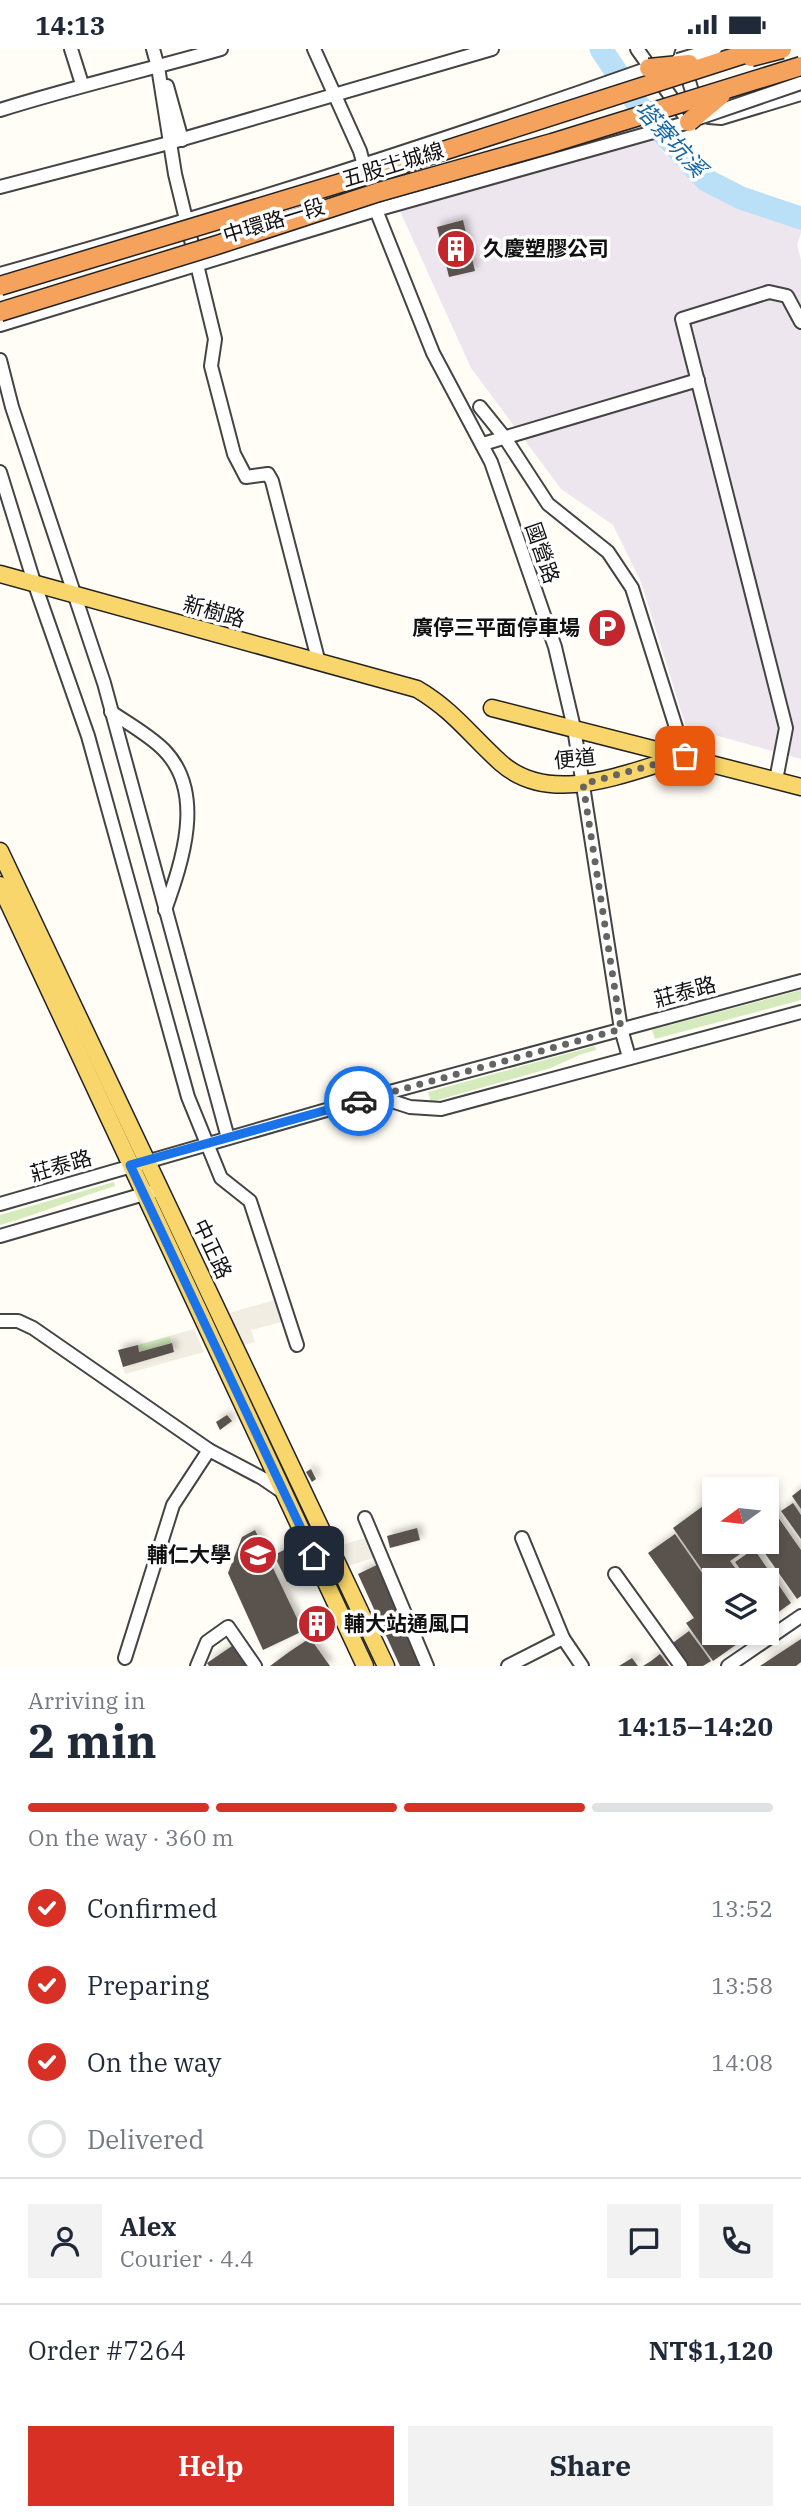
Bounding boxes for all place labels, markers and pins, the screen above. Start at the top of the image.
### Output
building icon: 久慶塑膠公司 [435,228,477,270]
place label: 久慶塑膠公司 [483,234,609,262]
parking icon: 廣停三平面停車場 [586,607,628,649]
place label: 廣停三平面停車場 [412,613,580,641]
pin [655,726,715,786]
pin [284,1526,344,1586]
school or university icon: 輔仁大學 [237,1534,279,1576]
place label: 輔仁大學 [147,1540,231,1568]
building icon: 輔大站通風口 [296,1603,338,1645]
place label: 輔大站通風口 [344,1609,470,1637]

